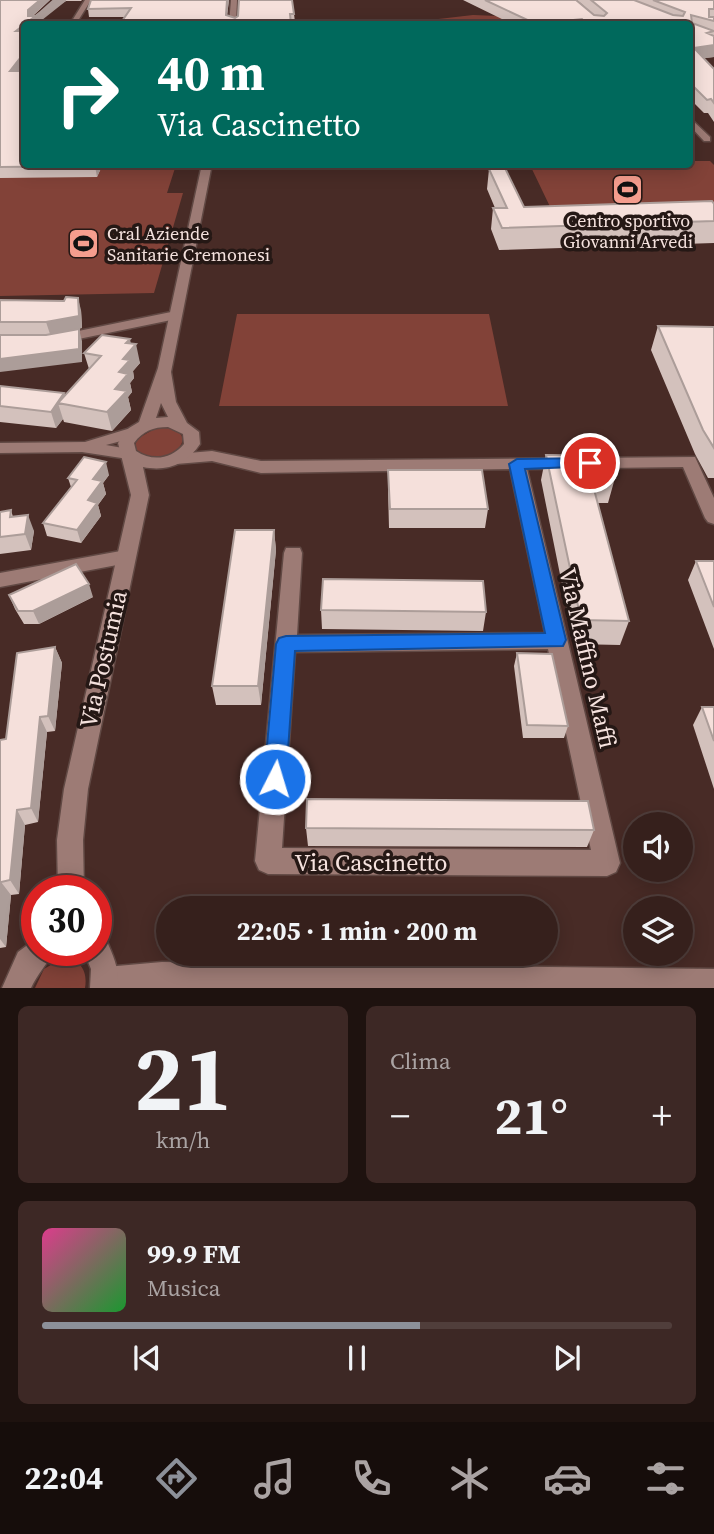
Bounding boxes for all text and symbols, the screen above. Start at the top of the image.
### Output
text: 40 m [157,39,265,106]
icon: right [42,49,133,140]
text: Via Cascinetto [157,103,361,147]
sports icon: Centro sportivo Giovanni Arvedi [611,172,645,206]
place label: Centro sportivo Giovanni Arvedi [563,208,693,254]
place label: Cral Aziende Sanitarie Cremonesi [107,221,270,267]
sports icon: Cral Aziende Sanitarie Cremonesi [67,226,101,260]
pin [560,433,620,493]
icon: arrive [571,444,609,482]
street label: Via Maffino Maffi [551,565,625,752]
street label: Via Postumia [71,586,135,731]
position arrow [238,742,312,816]
map controls [623,812,693,966]
button: sound [623,812,693,882]
street label: Via Cascinetto [295,846,447,879]
speed limit sign: 30 [21,875,112,966]
button: layers [623,896,693,966]
text: 22:05 · 1 min · 200 m [237,913,477,949]
text: 21 [134,1016,232,1140]
text: Clima [390,1045,451,1077]
text: 21° [494,1080,568,1151]
text: − [390,1090,410,1142]
text: + [652,1090,672,1142]
text: km/h [156,1124,210,1156]
text: 99.9 FM [147,1236,241,1272]
text: Musica [147,1272,220,1304]
icon: previous [128,1339,166,1377]
icon: pause [338,1339,376,1377]
icon: next [548,1339,586,1377]
icon: directions [152,1454,201,1503]
icon: music [250,1454,299,1503]
icon: phone [347,1454,396,1503]
icon: climate [445,1454,494,1503]
icon: car [543,1454,592,1503]
icon: filters [641,1454,690,1503]
text: 22:04 [24,1456,103,1500]

